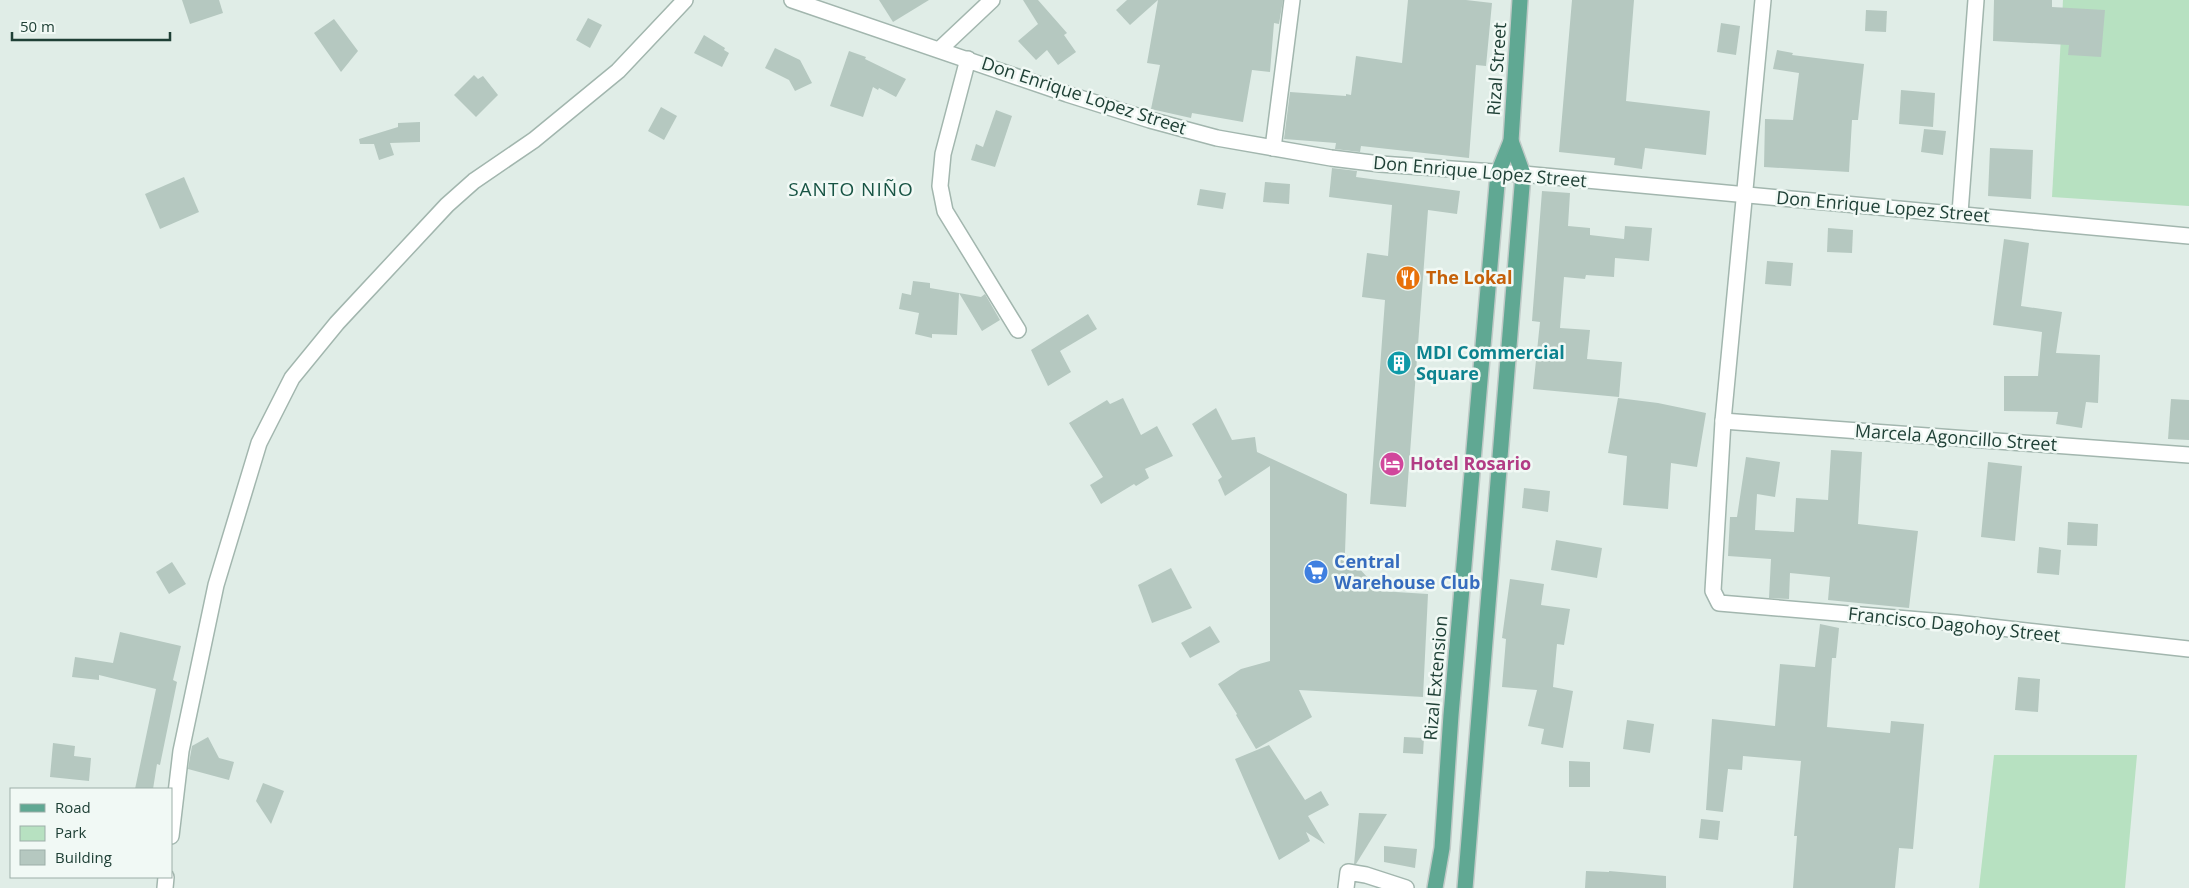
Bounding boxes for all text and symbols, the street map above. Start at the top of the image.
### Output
scale bar [12,10,170,42]
text: 50 m [20,16,55,36]
street label: Rizal Street [1481,21,1511,116]
street label: Don Enrique Lopez Street [979,51,1190,140]
street label: Don Enrique Lopez Street [1372,150,1588,192]
district label: SANTO NIÑO [788,176,914,202]
street label: Don Enrique Lopez Street [1775,185,1991,227]
restaurant icon: The Lokal [1395,265,1421,291]
place label: The Lokal [1426,265,1512,289]
place label: MDI Commercial Square [1416,340,1565,385]
building icon: MDI Commercial Square [1386,350,1412,376]
street label: Marcela Agoncillo Street [1854,418,2058,456]
hotel icon: Hotel Rosario [1379,451,1405,477]
place label: Hotel Rosario [1410,451,1531,475]
place label: Central Warehouse Club [1334,549,1480,594]
supermarket icon: Central Warehouse Club [1303,559,1329,585]
street label: Francisco Dagohoy Street [1847,601,2061,647]
street label: Rizal Extension [1418,614,1452,741]
legend [10,788,172,878]
text: Road [55,797,91,817]
text: Park [55,822,86,842]
text: Building [55,847,112,867]

